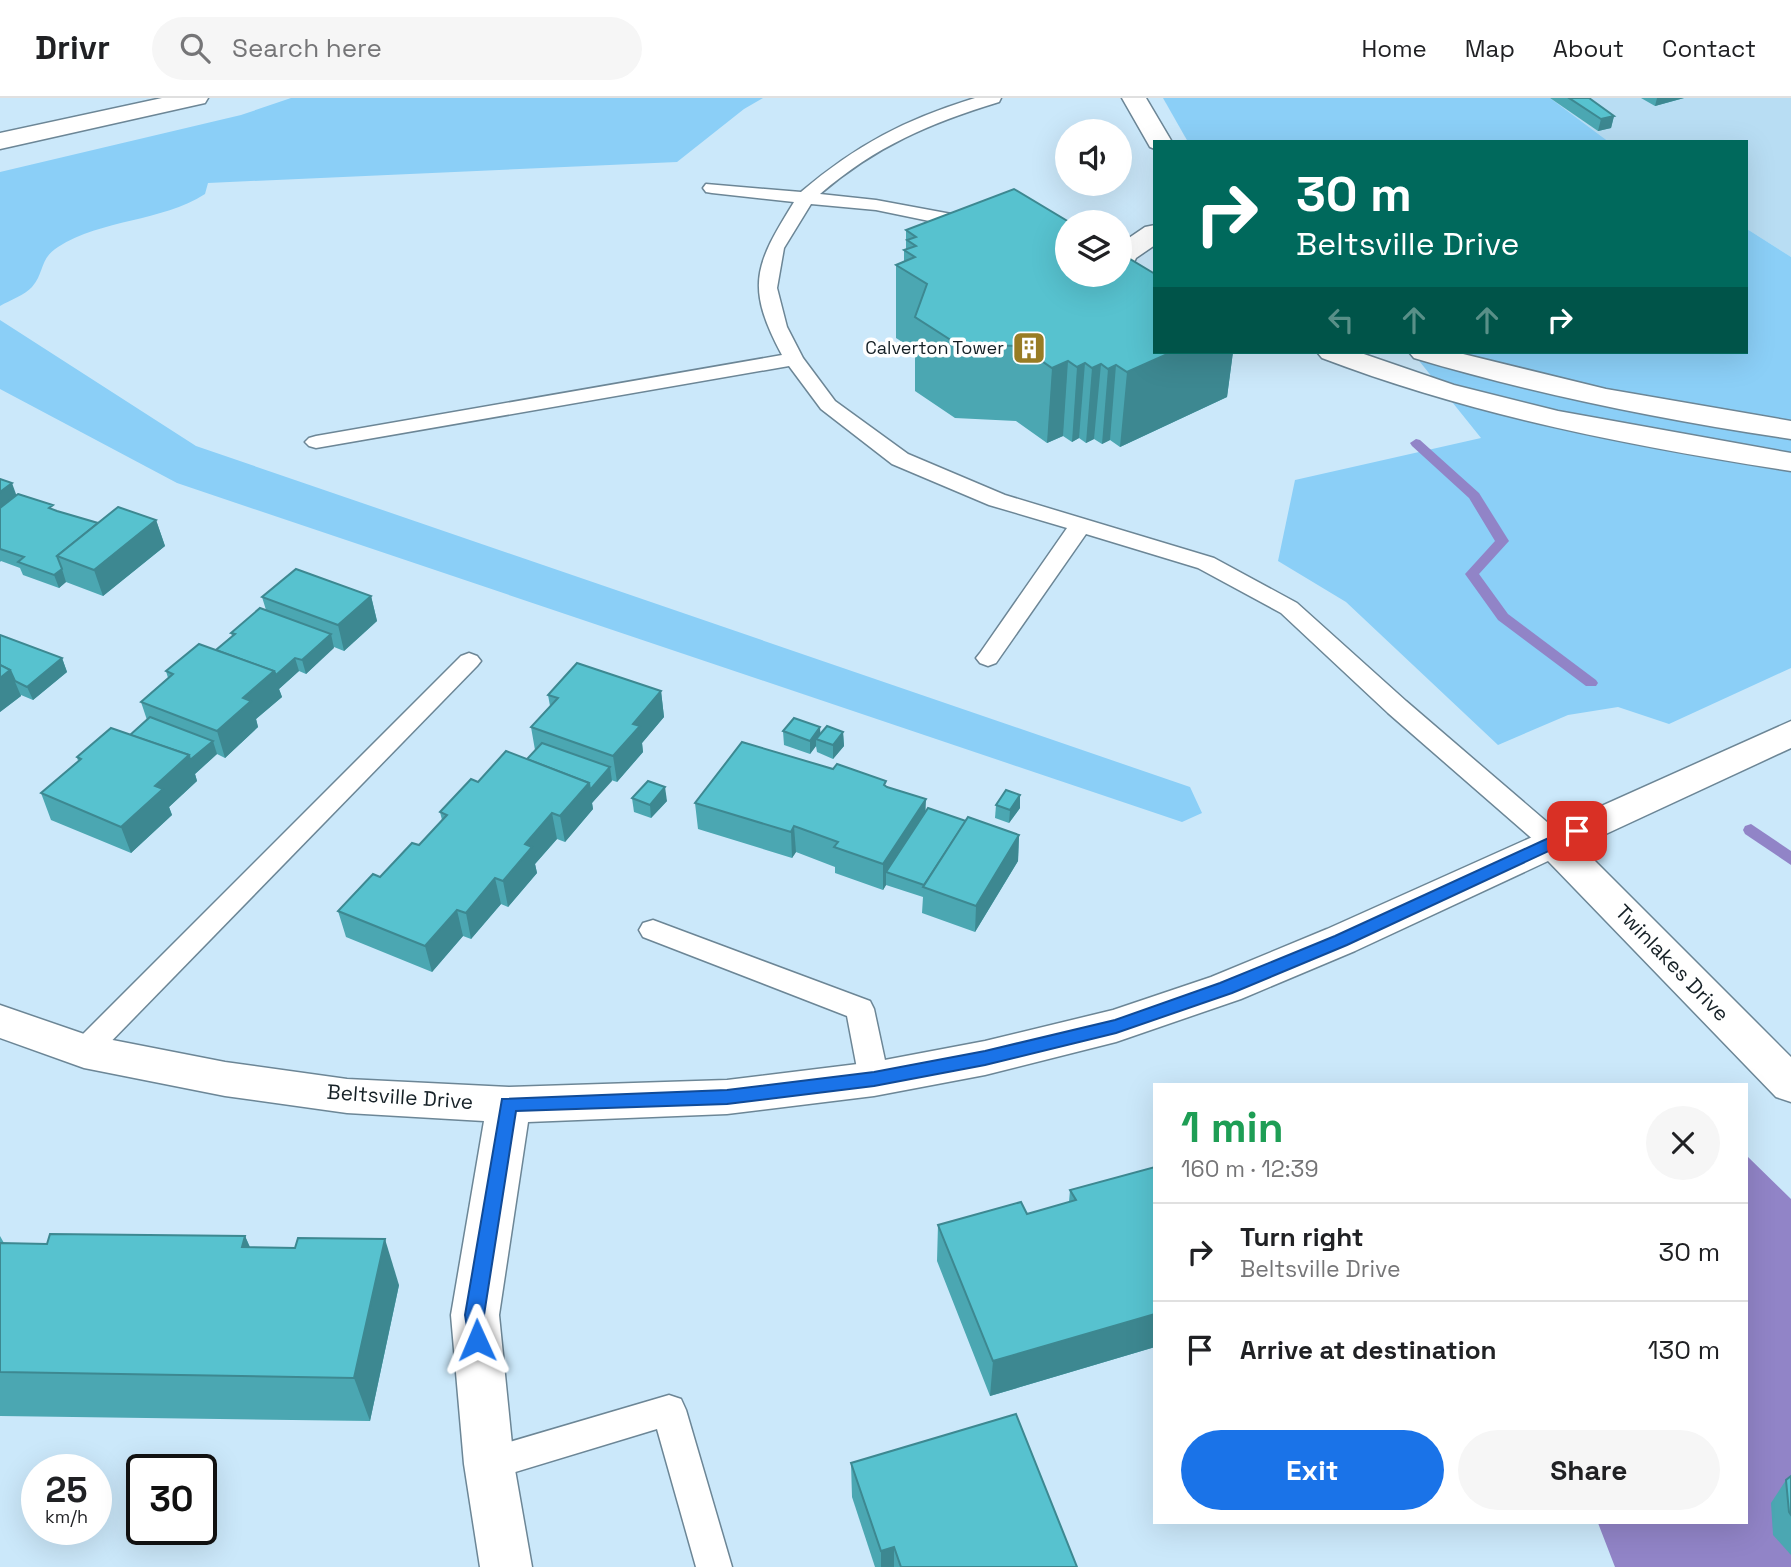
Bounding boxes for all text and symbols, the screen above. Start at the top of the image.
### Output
search box [152,17,642,80]
text: Drivr [35,27,110,69]
icon: search [176,29,214,67]
text: Search here [232,31,382,65]
text: Home [1361,33,1427,64]
text: Map [1465,33,1515,64]
text: About [1553,33,1624,64]
text: Contact [1662,33,1756,64]
map controls [1055,119,1132,287]
button: sound [1055,119,1132,196]
text: 30 m [1296,163,1412,225]
icon: right [1181,168,1272,259]
button: layers [1055,210,1132,287]
text: Beltsville Drive [1296,224,1520,264]
icon: left [1322,301,1360,339]
icon: ahead [1395,301,1433,339]
icon: ahead [1468,301,1506,339]
icon: right [1541,301,1579,339]
building icon: Calverton Tower [1010,329,1048,367]
place label: Calverton Tower [865,336,1004,359]
pin [1547,801,1607,861]
icon: arrive [1558,812,1596,850]
street label: Twinlakes Drive [1610,898,1735,1027]
street label: Beltsville Drive [326,1078,474,1115]
text: 1 min [1181,1101,1284,1154]
button: close [1646,1106,1720,1180]
text: 160 m · 12:39 [1181,1154,1319,1184]
text: Turn right [1240,1220,1364,1254]
icon: right [1181,1233,1219,1271]
text: 30 m [1659,1235,1720,1269]
text: Beltsville Drive [1240,1254,1401,1284]
position arrow [440,1303,514,1377]
icon: arrive [1181,1331,1219,1369]
text: Arrive at destination [1240,1333,1497,1367]
text: 130 m [1648,1333,1720,1367]
button: Exit [1181,1430,1444,1510]
button: Share [1458,1430,1720,1510]
speed limit sign: 30 [126,1454,217,1545]
text: 25 [46,1468,87,1512]
text: km/h [45,1505,88,1528]

